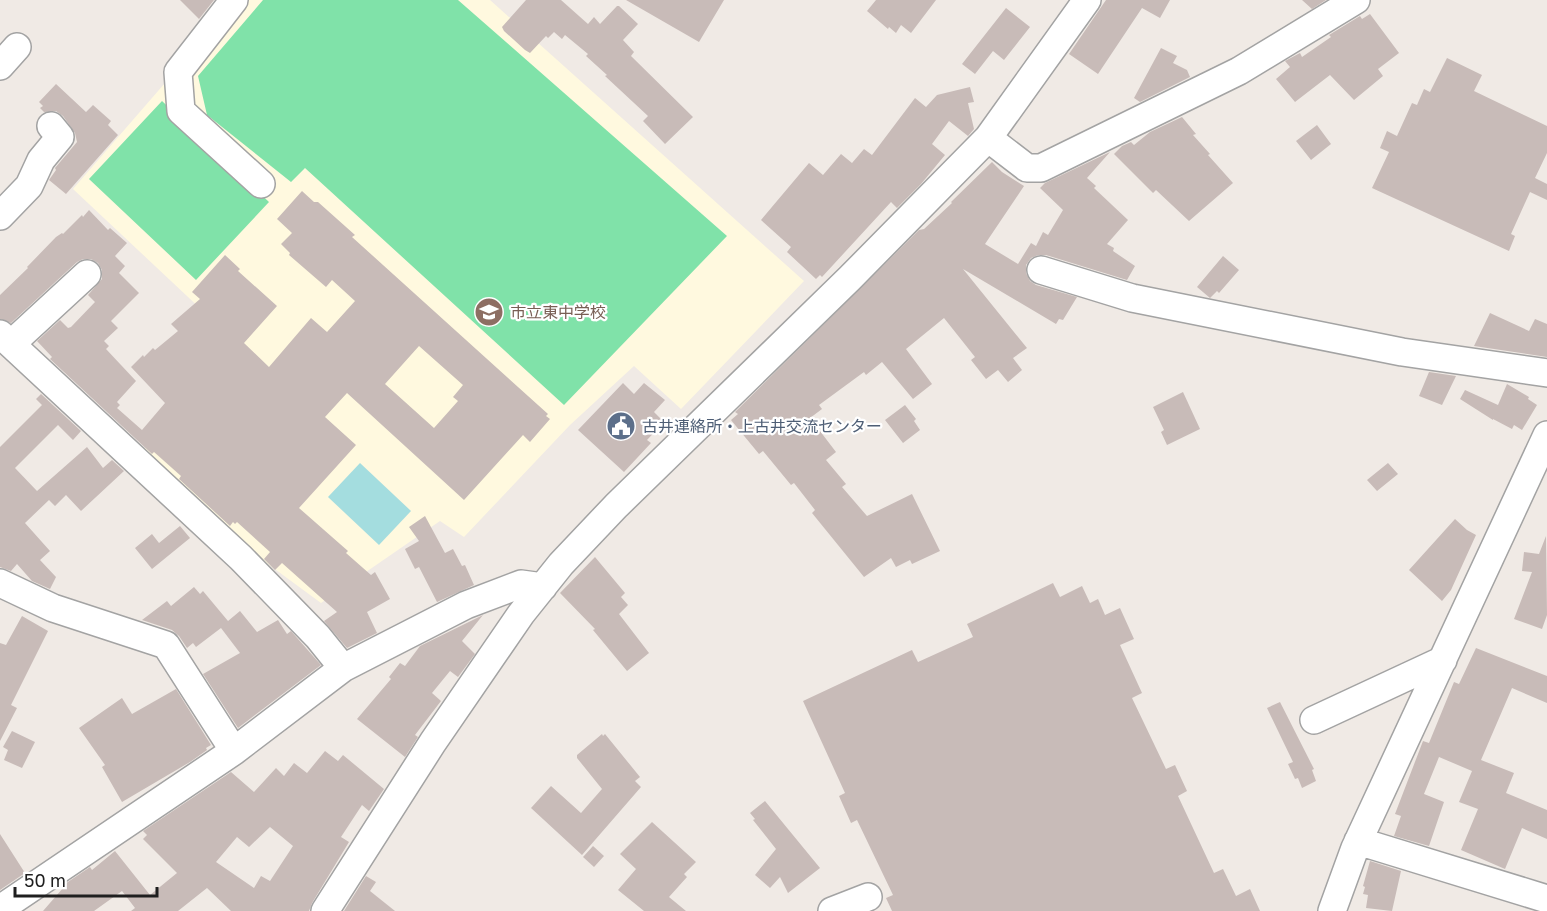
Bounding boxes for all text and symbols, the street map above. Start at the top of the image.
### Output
school or university icon: 市立東中学校 [473,296,505,328]
place label: 市立東中学校 [510,302,606,322]
public building icon: 古井連絡所・上古井交流センター [605,410,637,442]
place label: 古井連絡所・上古井交流センター [642,416,882,436]
scale bar [15,860,158,898]
text: 50 m [24,869,66,891]

